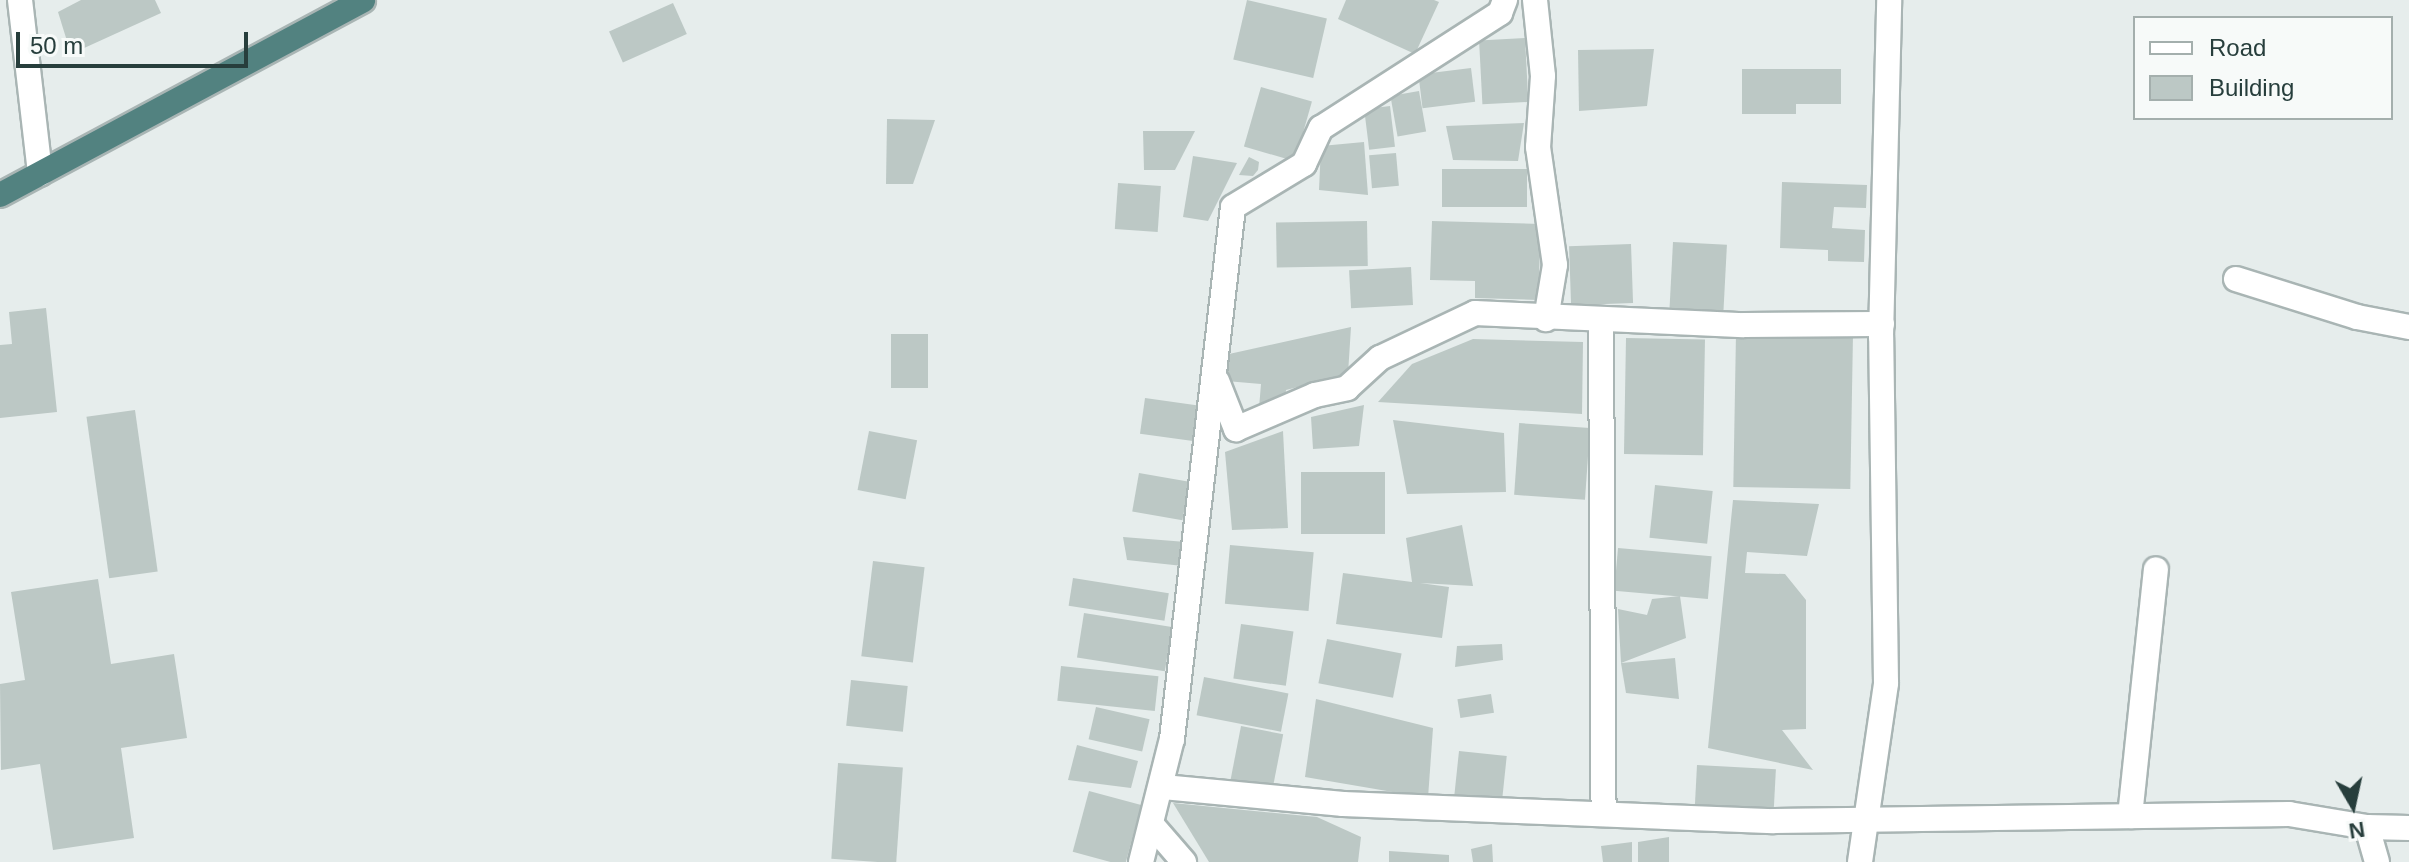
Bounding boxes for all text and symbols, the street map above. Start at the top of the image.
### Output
scale bar [20,16,252,66]
legend [2133,16,2393,120]
text: 50 m [30,32,83,59]
text: Road [2209,34,2266,61]
text: Building [2209,74,2294,101]
north arrow [2313,766,2393,846]
text: N [2347,817,2367,844]

